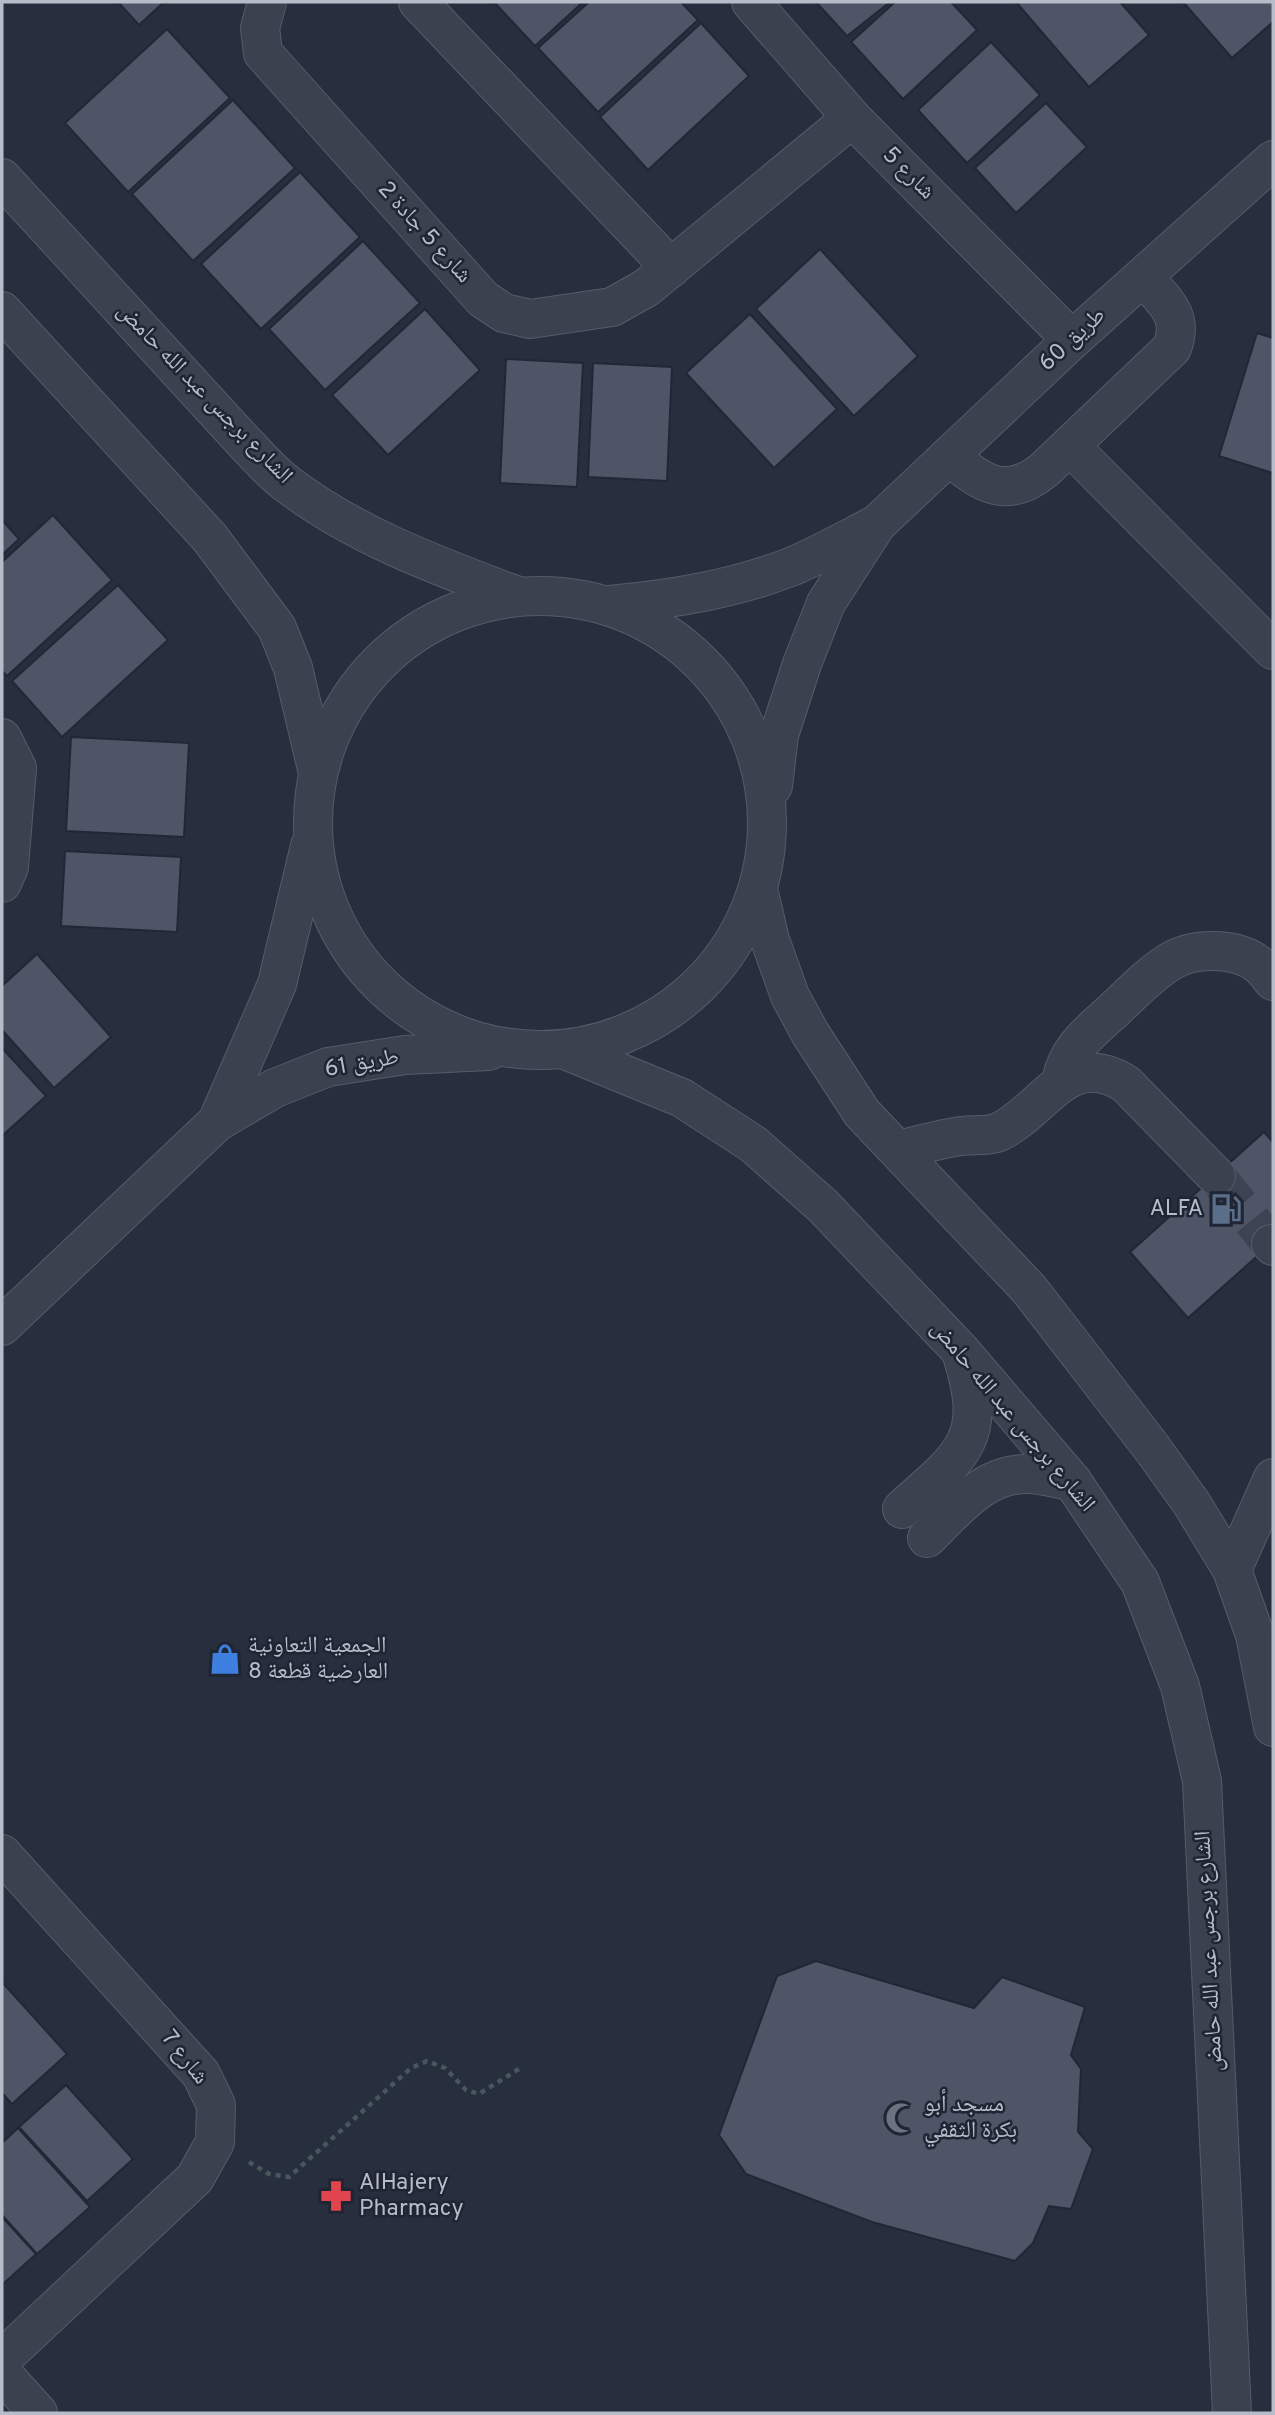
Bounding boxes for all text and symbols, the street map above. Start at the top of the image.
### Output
street label: شارع 5 [875,141,941,207]
street label: شارع 5 جادة 2 [371,176,477,290]
street label: الشارع برجس عبد الله حامض [110,297,298,491]
street label: طريق 60 [1033,302,1113,378]
street label: طريق 61 [323,1043,401,1085]
fuel station icon: ALFA [1209,1192,1243,1226]
place label: ALFA [1150,1195,1203,1224]
street label: الشارع برجس عبد الله حامض [923,1315,1101,1519]
place label: الجمعية التعاونية العارضية قطعة 8 [248,1632,388,1687]
shop icon: الجمعية التعاونية العارضية قطعة 8 [208,1642,242,1676]
street label: الشارع برجس عبد الله حامض [1189,1830,1231,2072]
street label: شارع 7 [154,2025,214,2091]
place label: مسجد أبو بكرة الثقفي [924,2089,1017,2147]
mosque icon: مسجد أبو بكرة الثقفي [884,2101,918,2135]
place label: AlHajery Pharmacy [359,2169,464,2224]
pharmacy icon: AlHajery Pharmacy [319,2179,353,2213]

